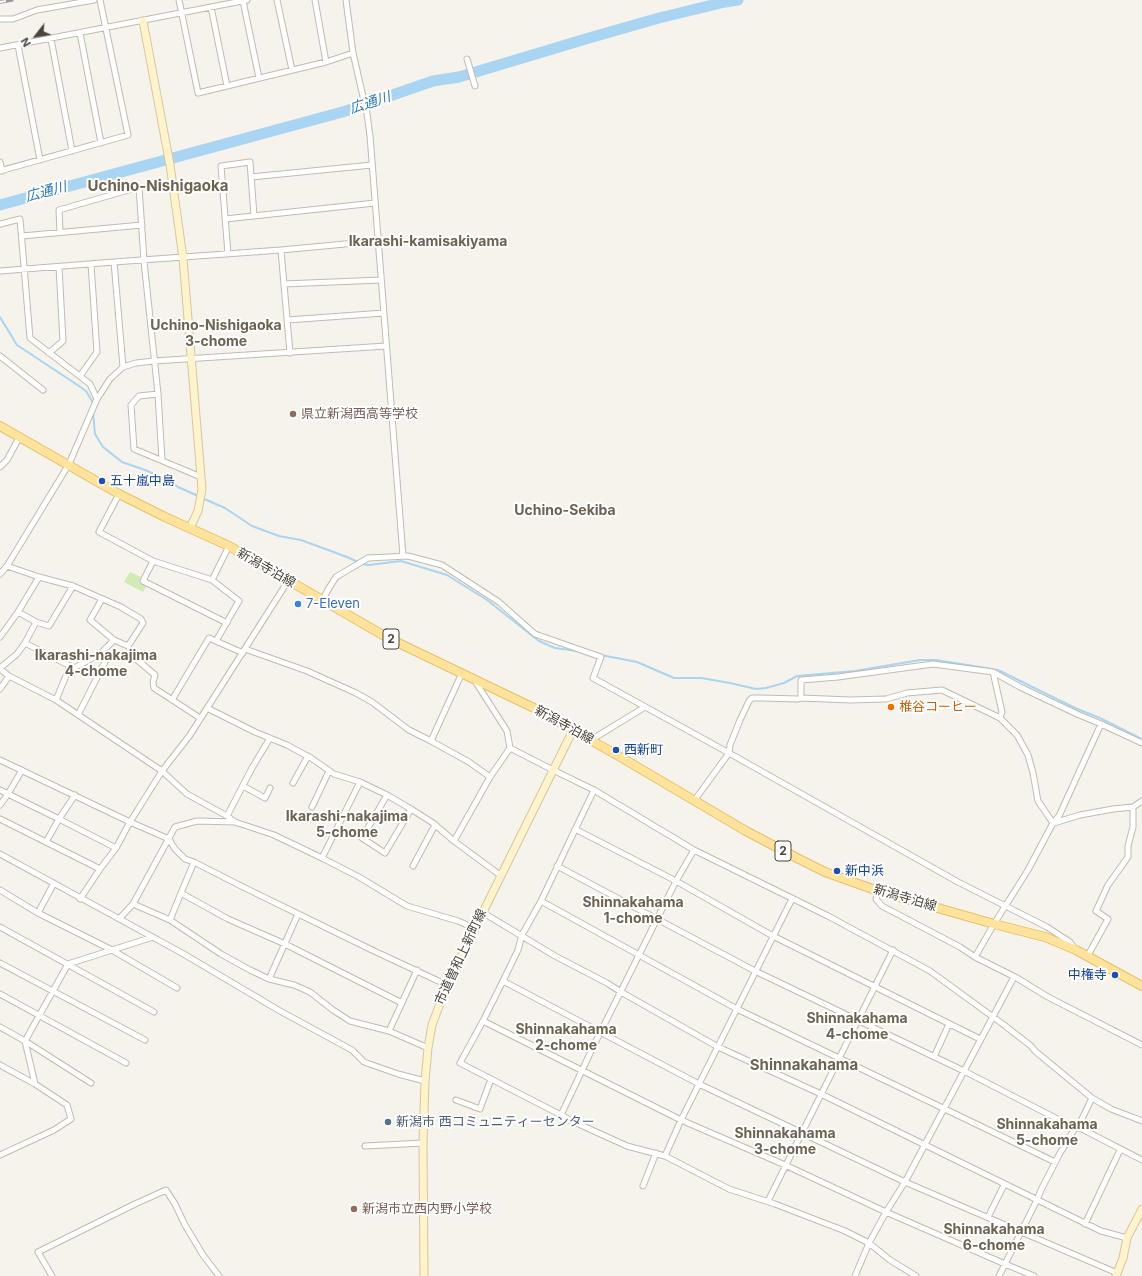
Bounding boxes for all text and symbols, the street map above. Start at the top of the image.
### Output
north arrow [16,16,56,56]
text: N [18,35,34,49]
water label: 広通川 [347,89,393,117]
district label: Uchino-Nishigaoka [88,177,228,195]
water label: 広通川 [24,178,68,206]
district label: Ikarashi-kamisakiyama [349,234,507,250]
district label: Uchino-Nishigaoka 3-chome [150,318,282,350]
place label: 県立新潟西高等学校 [301,406,418,422]
marker: 県立新潟西高等学校 [288,409,298,419]
place label: 五十嵐中島 [110,473,175,489]
marker: 五十嵐中島 [97,476,107,486]
district label: Uchino-Sekiba [514,503,616,519]
street label: 新潟寺泊線 [234,545,298,591]
place label: 7-Eleven [306,596,360,612]
marker: 7-Eleven [293,599,303,609]
road number: 2 [383,629,399,649]
district label: Ikarashi-nakajima 4-chome [35,648,157,680]
place label: 椎谷コーヒー [899,699,977,715]
street label: 新潟寺泊線 [532,702,596,748]
marker: 椎谷コーヒー [886,702,896,712]
place label: 西新町 [624,742,663,758]
marker: 西新町 [611,745,621,755]
district label: Ikarashi-nakajima 5-chome [286,809,408,842]
road number: 2 [775,841,791,861]
place label: 新中浜 [845,863,884,879]
marker: 新中浜 [832,866,842,876]
street label: 新潟寺泊線 [872,882,938,914]
district label: Shinnakahama 1-chome [582,895,684,928]
street label: 市道曽和上新町線 [432,907,490,1007]
place label: 中権寺 [1068,967,1107,983]
marker: 中権寺 [1110,970,1120,980]
district label: Shinnakahama 4-chome [806,1011,908,1044]
district label: Shinnakahama 2-chome [515,1022,617,1054]
district label: Shinnakahama [750,1056,858,1074]
place label: 新潟市 西コミュニティーセンター [396,1114,595,1130]
marker: 新潟市 西コミュニティーセンター [383,1117,393,1127]
district label: Shinnakahama 5-chome [996,1117,1098,1150]
district label: Shinnakahama 3-chome [734,1126,836,1158]
place label: 新潟市立西内野小学校 [362,1201,492,1217]
marker: 新潟市立西内野小学校 [349,1204,359,1214]
district label: Shinnakahama 6-chome [943,1222,1045,1254]

